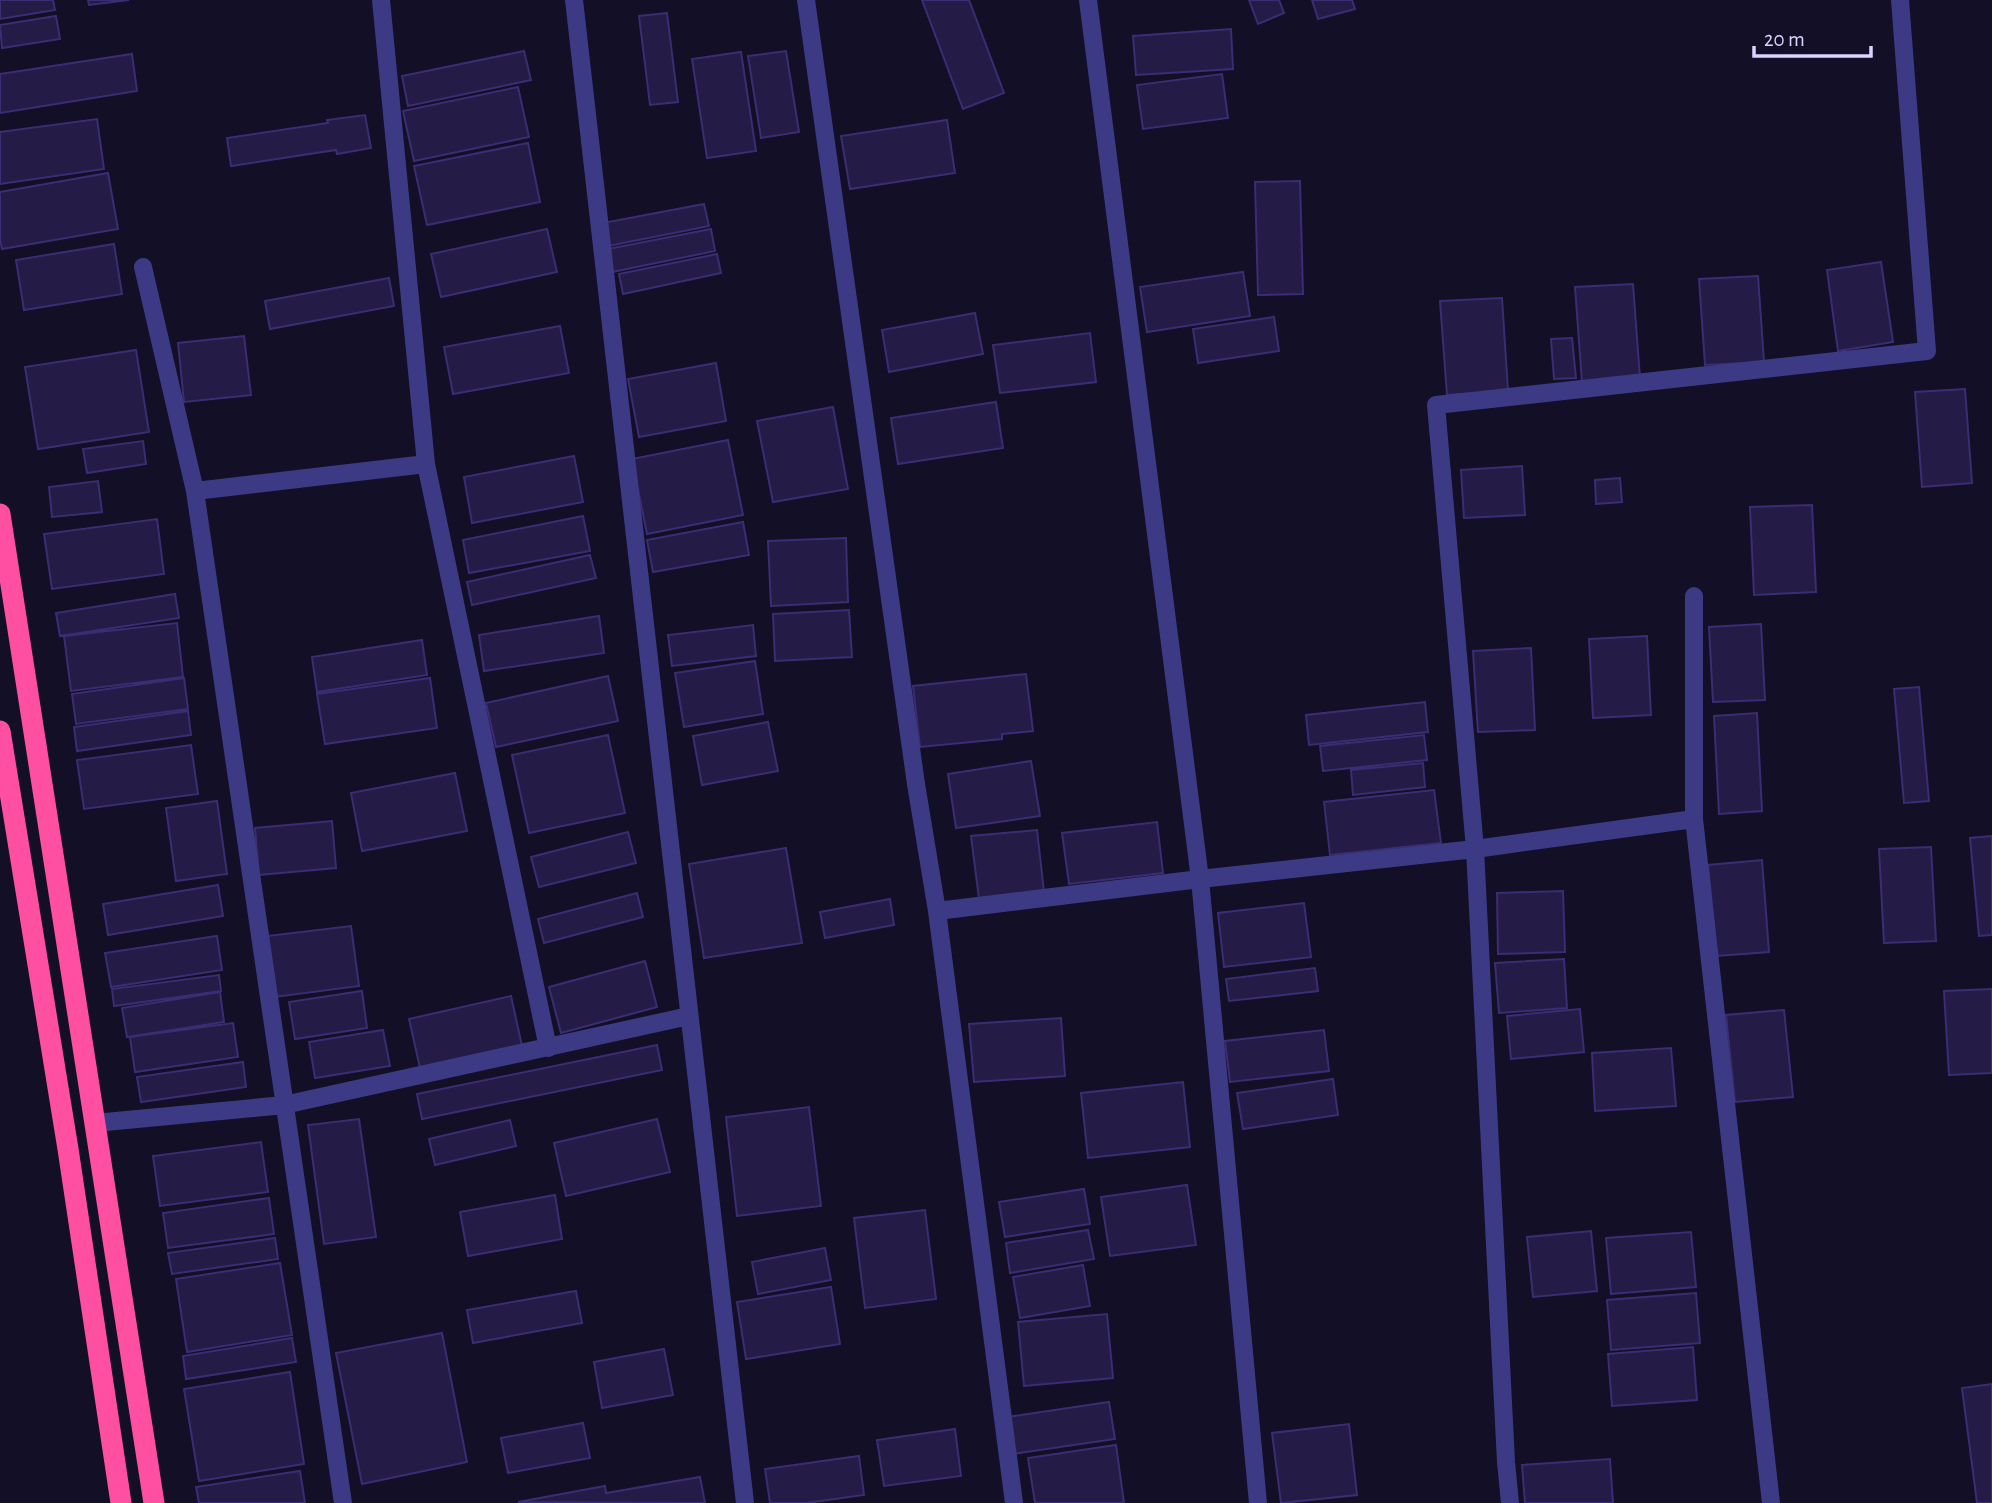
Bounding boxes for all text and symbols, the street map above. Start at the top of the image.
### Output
scale bar [1754,14,1871,58]
text: 20 m [1764,29,1805,50]

